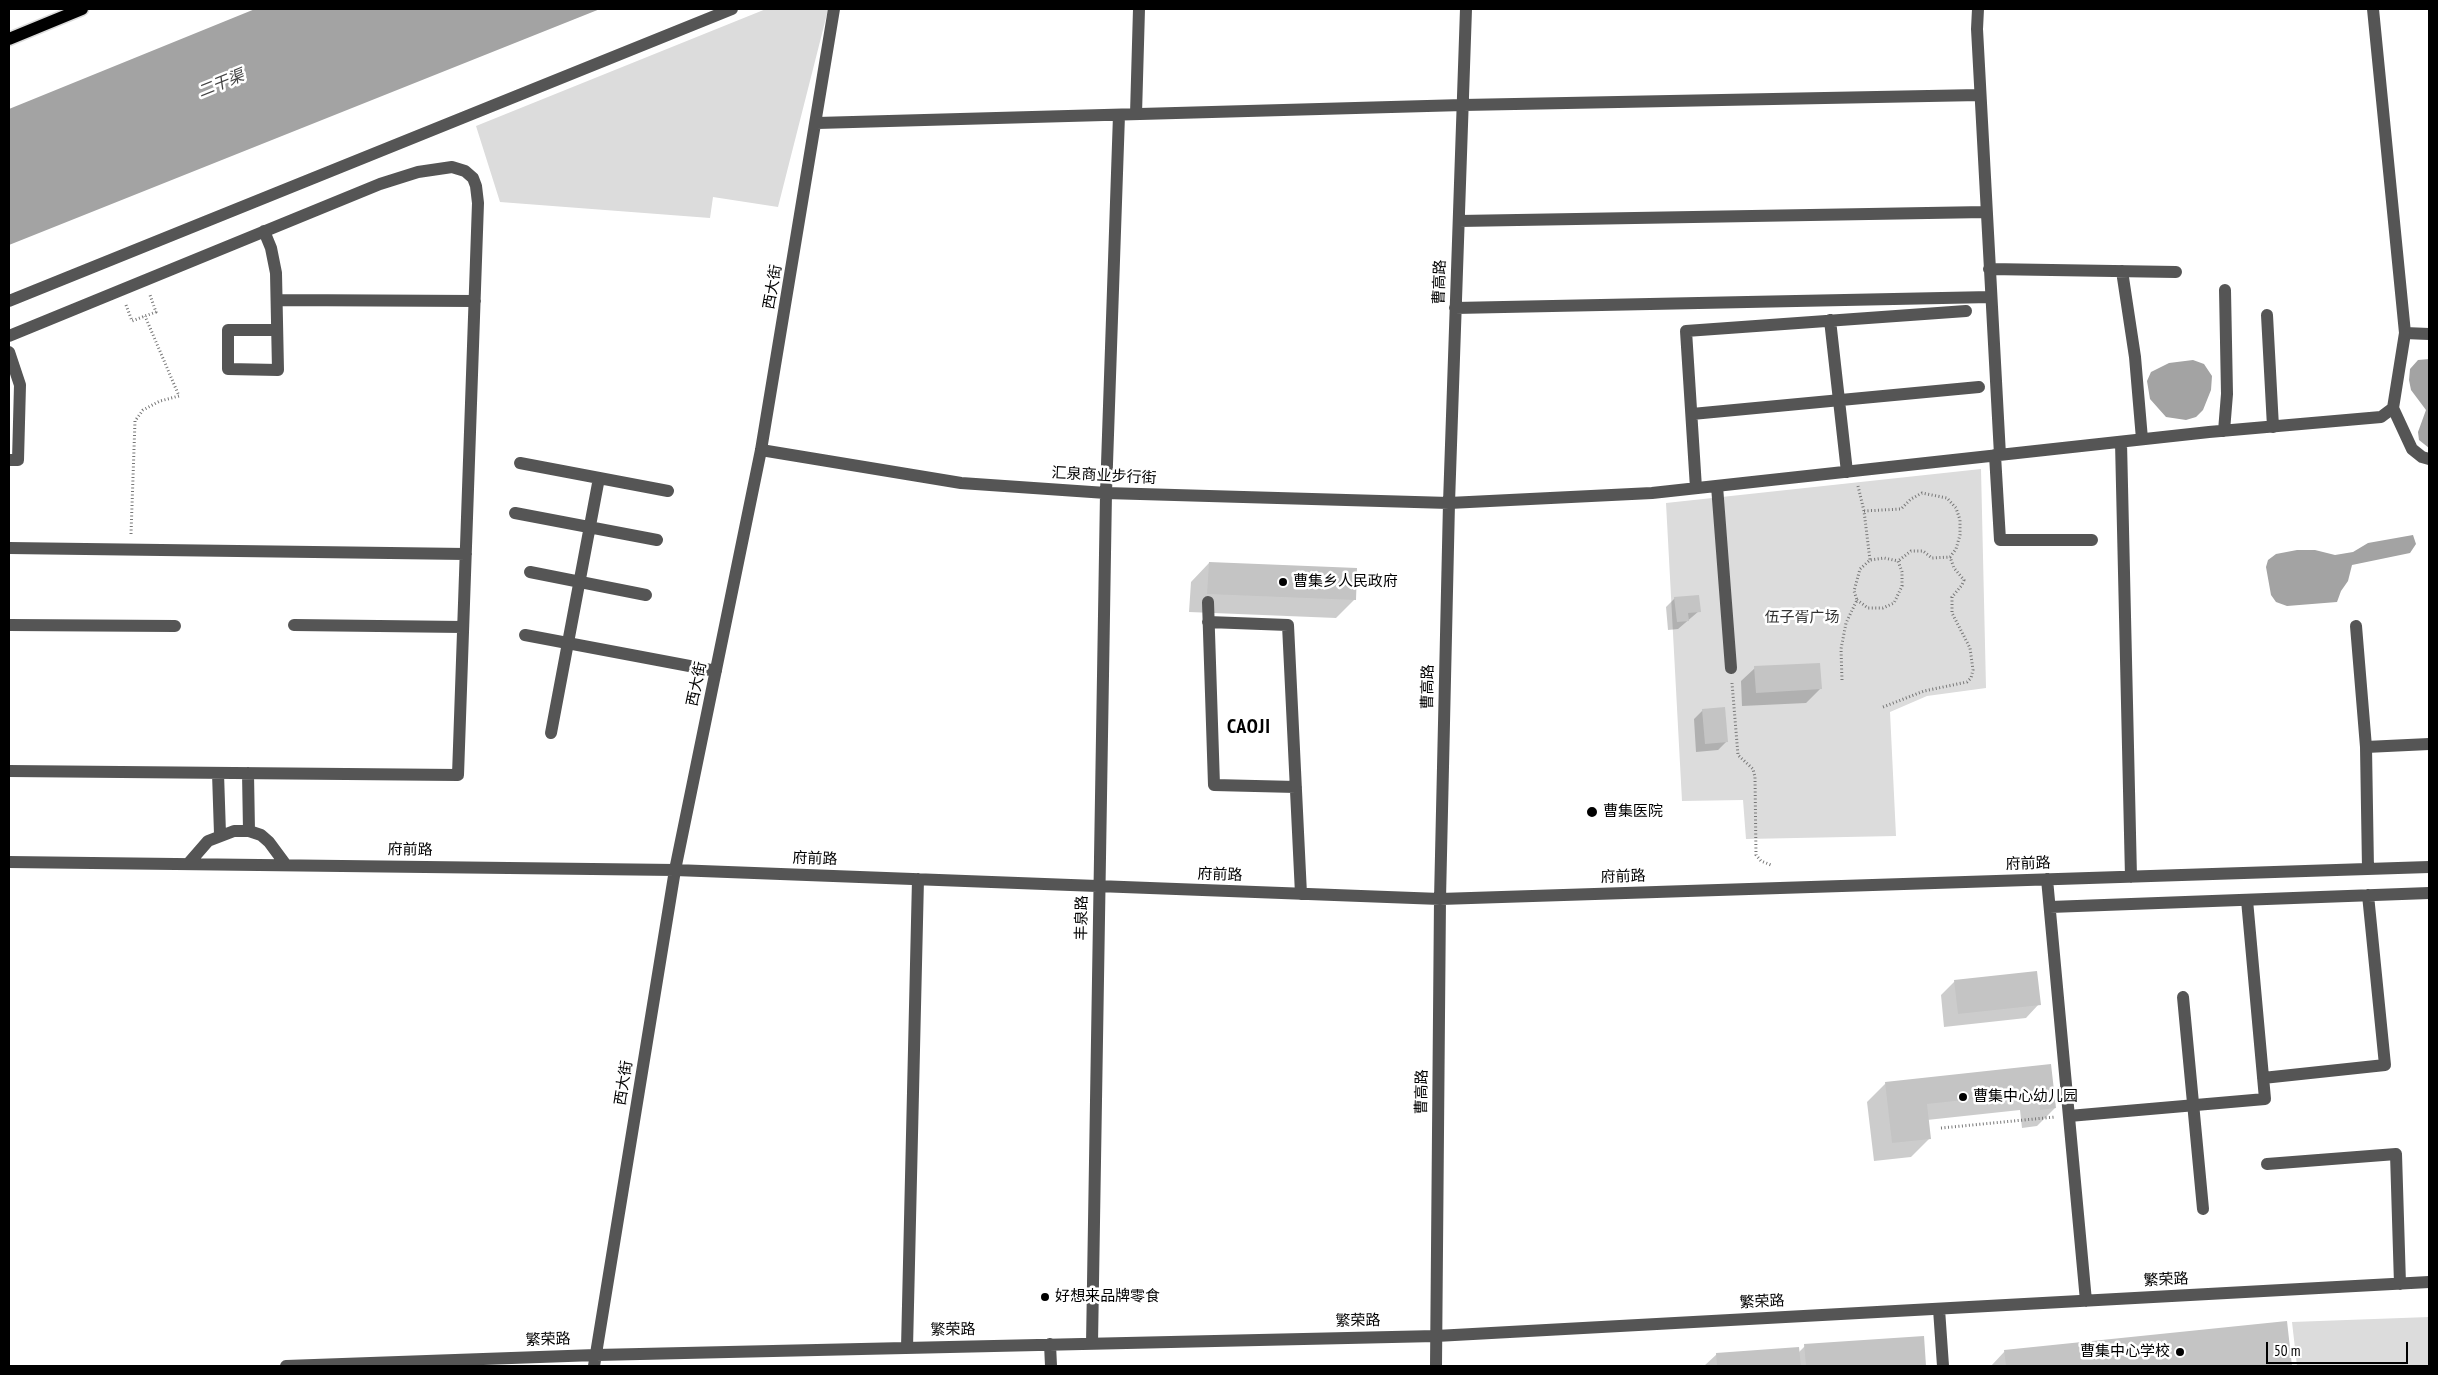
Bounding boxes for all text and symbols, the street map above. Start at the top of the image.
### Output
water label: 二干渠 [195,66,247,102]
street label: 曹高路 [1430,259,1450,305]
street label: 西大街 [760,263,786,311]
street label: 汇泉商业步行街 [1051,464,1157,488]
place label: 曹集乡人民政府 [1293,573,1398,591]
marker: 曹集乡人民政府 [1277,576,1289,588]
park label: 伍子胥广场 [1765,609,1839,627]
street label: 西大街 [684,660,710,708]
street label: 曹高路 [1419,664,1437,710]
district label: CAOJI [1226,715,1272,739]
place label: 曹集医院 [1603,803,1663,821]
marker: 曹集医院 [1585,805,1599,819]
street label: 府前路 [387,841,433,859]
street label: 府前路 [792,849,838,869]
street label: 府前路 [2005,854,2051,874]
street label: 府前路 [1197,865,1243,885]
street label: 府前路 [1600,867,1646,887]
street label: 丰泉路 [1073,895,1091,941]
street label: 西大街 [612,1059,636,1107]
street label: 曹高路 [1413,1069,1431,1115]
place label: 曹集中心幼儿园 [1973,1088,2078,1106]
marker: 曹集中心幼儿园 [1957,1091,1969,1103]
street label: 繁荣路 [2143,1270,2189,1290]
place label: 好想来品牌零食 [1055,1288,1160,1306]
marker: 好想来品牌零食 [1039,1291,1051,1303]
street label: 繁荣路 [1739,1292,1785,1312]
street label: 繁荣路 [1335,1312,1381,1330]
street label: 繁荣路 [930,1321,976,1339]
street label: 繁荣路 [525,1330,571,1350]
scale bar [2268,1332,2410,1364]
text: 50 m [2274,1341,2300,1360]
place label: 曹集中心学校 [2080,1343,2170,1361]
marker: 曹集中心学校 [2174,1346,2186,1358]

